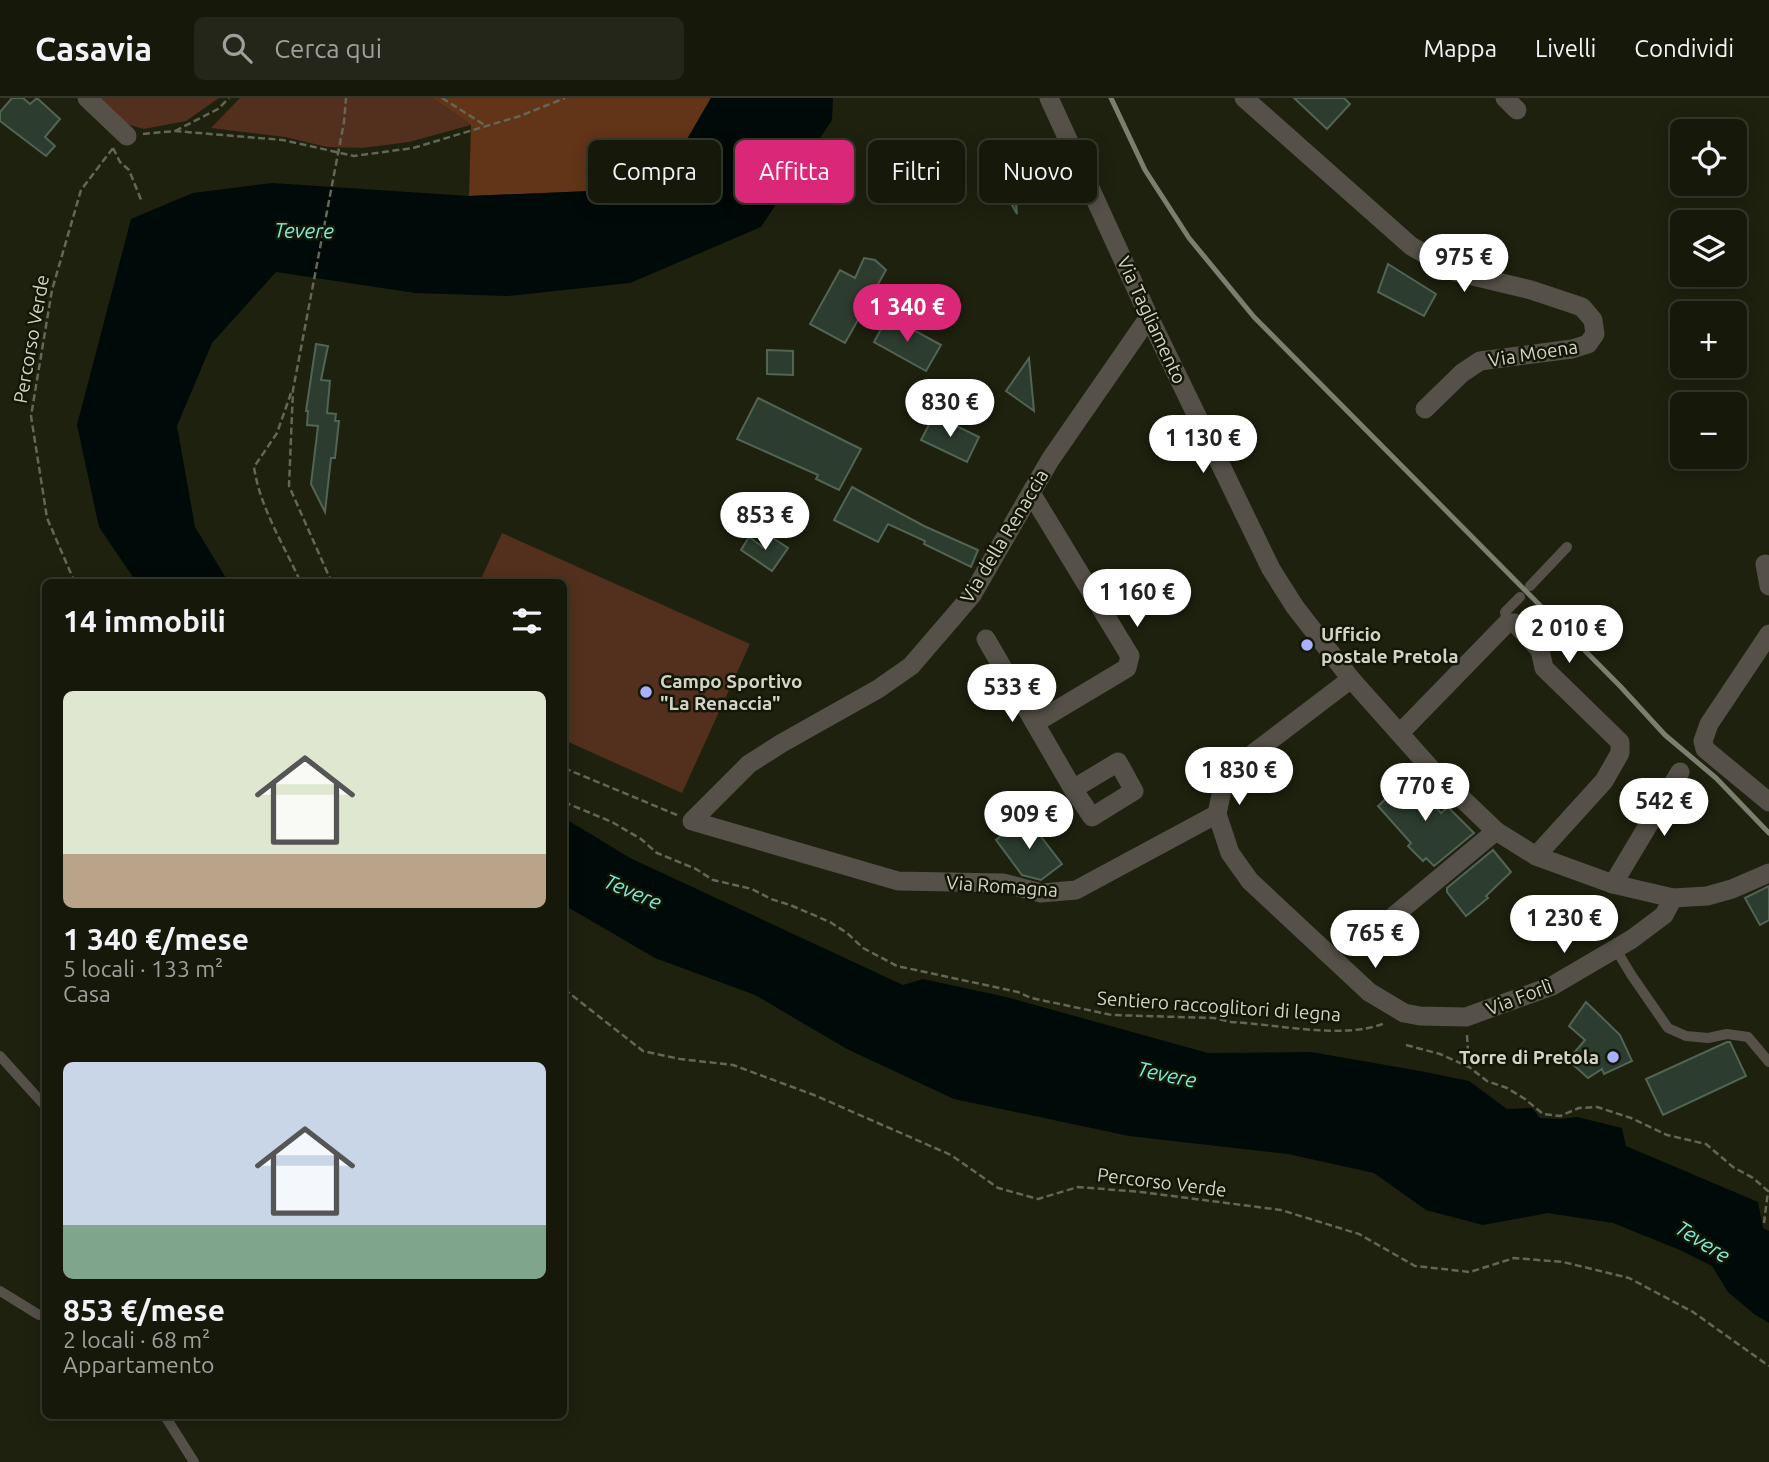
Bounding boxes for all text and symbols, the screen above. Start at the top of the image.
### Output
search box [194,17,684,80]
icon: search [218,29,256,67]
text: Casavia [35,30,152,67]
text: Cerca qui [274,34,382,63]
text: Mappa [1423,35,1497,62]
text: Livelli [1535,35,1596,62]
text: Condividi [1634,35,1734,62]
map controls [1670,119,1747,469]
button: locate [1670,119,1747,196]
chip: Compra [588,140,721,203]
chip: Affitta [735,140,854,203]
chip: Filtri [868,140,965,203]
chip: Nuovo [979,140,1097,203]
button: layers [1670,210,1747,287]
water label: Tevere [274,217,334,243]
pin: 975 € [1415,234,1513,294]
text: 975 € [1435,244,1493,269]
street label: Via Tagliamento [1113,253,1191,387]
street label: Percorso Verde [9,273,53,405]
pin: 1 340 € [842,285,972,344]
text: 1 340 € [869,294,945,319]
button: + [1670,301,1747,378]
street label: Via Moena [1487,335,1579,371]
pin: 830 € [901,380,999,439]
text: 830 € [921,389,979,414]
button: − [1670,392,1747,469]
pin: 1 130 € [1138,416,1268,475]
text: 1 130 € [1165,425,1241,450]
street label: Via della Renaccia [955,465,1053,607]
pin: 853 € [716,492,814,552]
text: 853 € [736,502,794,527]
pin: 1 160 € [1072,570,1202,629]
text: 1 160 € [1099,579,1175,604]
icon: filters [508,602,546,640]
text: 14 immobili [63,604,226,638]
pin: 2 010 € [1504,606,1634,665]
text: 2 010 € [1531,615,1607,640]
place label: Ufficio postale Pretola [1321,623,1458,667]
marker: Ufficio postale Pretola [1299,637,1315,653]
pin: 533 € [963,664,1061,724]
place label: Campo Sportivo "La Renaccia" [660,670,802,714]
text: 533 € [983,674,1041,699]
marker: Campo Sportivo "La Renaccia" [638,684,654,700]
icon: home [242,737,368,863]
pin: 1 830 € [1174,748,1304,807]
text: 1 830 € [1201,757,1277,782]
pin: 770 € [1376,764,1474,823]
text: 770 € [1396,773,1454,798]
pin: 542 € [1615,778,1713,838]
text: 542 € [1635,788,1693,813]
pin: 909 € [980,792,1078,851]
text: 909 € [1000,801,1058,826]
water label: Tevere [601,868,666,914]
street label: Via Romagna [945,871,1059,901]
pin: 1 230 € [1499,896,1629,955]
text: 1 230 € [1526,905,1602,930]
pin: 765 € [1326,910,1424,970]
text: 765 € [1346,920,1404,945]
text: 1 340 €/mese [63,922,249,956]
text: 5 locali · 133 m² [63,956,223,981]
street label: Via Forlì [1483,974,1555,1020]
text: Casa [63,981,111,1006]
street label: Sentiero raccoglitori di legna [1096,987,1342,1025]
place label: Torre di Pretola [1459,1046,1599,1068]
marker: Torre di Pretola [1605,1049,1621,1065]
water label: Tevere [1135,1056,1199,1092]
icon: home [242,1108,368,1234]
street label: Percorso Verde [1096,1163,1228,1201]
water label: Tevere [1671,1215,1735,1267]
text: 853 €/mese [63,1293,225,1327]
text: 2 locali · 68 m² [63,1327,210,1352]
text: Appartamento [63,1352,214,1377]

